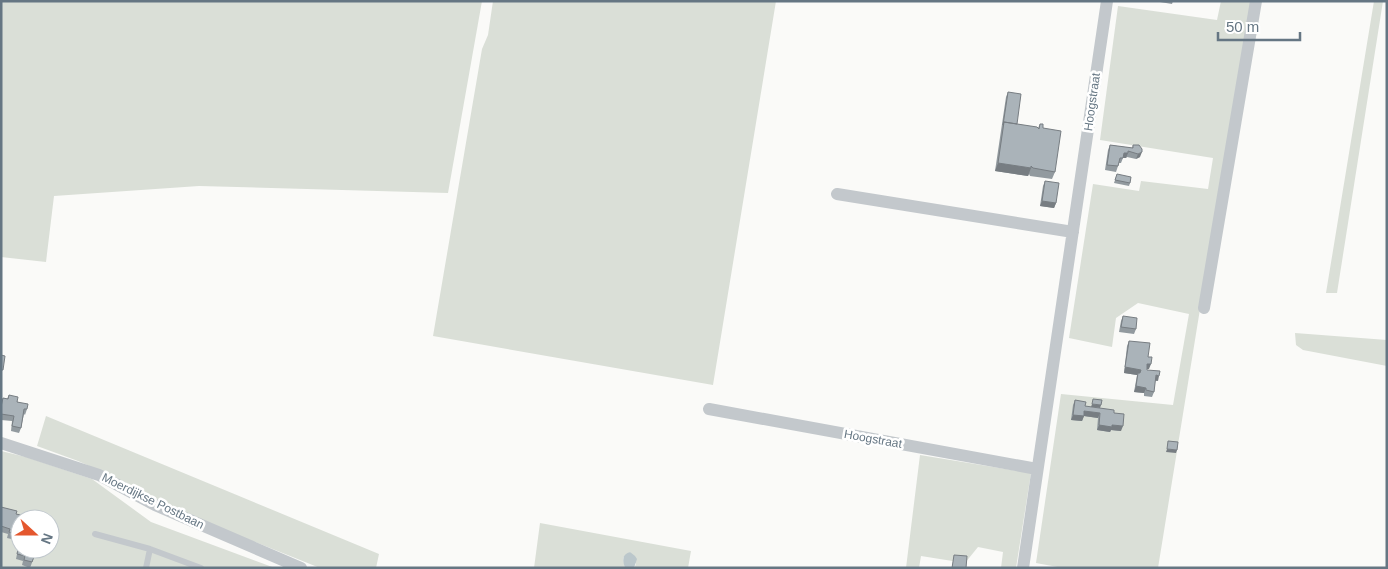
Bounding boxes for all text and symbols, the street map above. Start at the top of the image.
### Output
scale bar [1218,10,1300,42]
text: 50 m [1226,18,1259,35]
street label: Hoogstraat [1081,71,1103,132]
street label: Hoogstraat [843,427,904,451]
street label: Moerdijkse Postbaan [100,470,206,532]
north arrow [10,509,60,559]
text: N [38,531,56,546]

